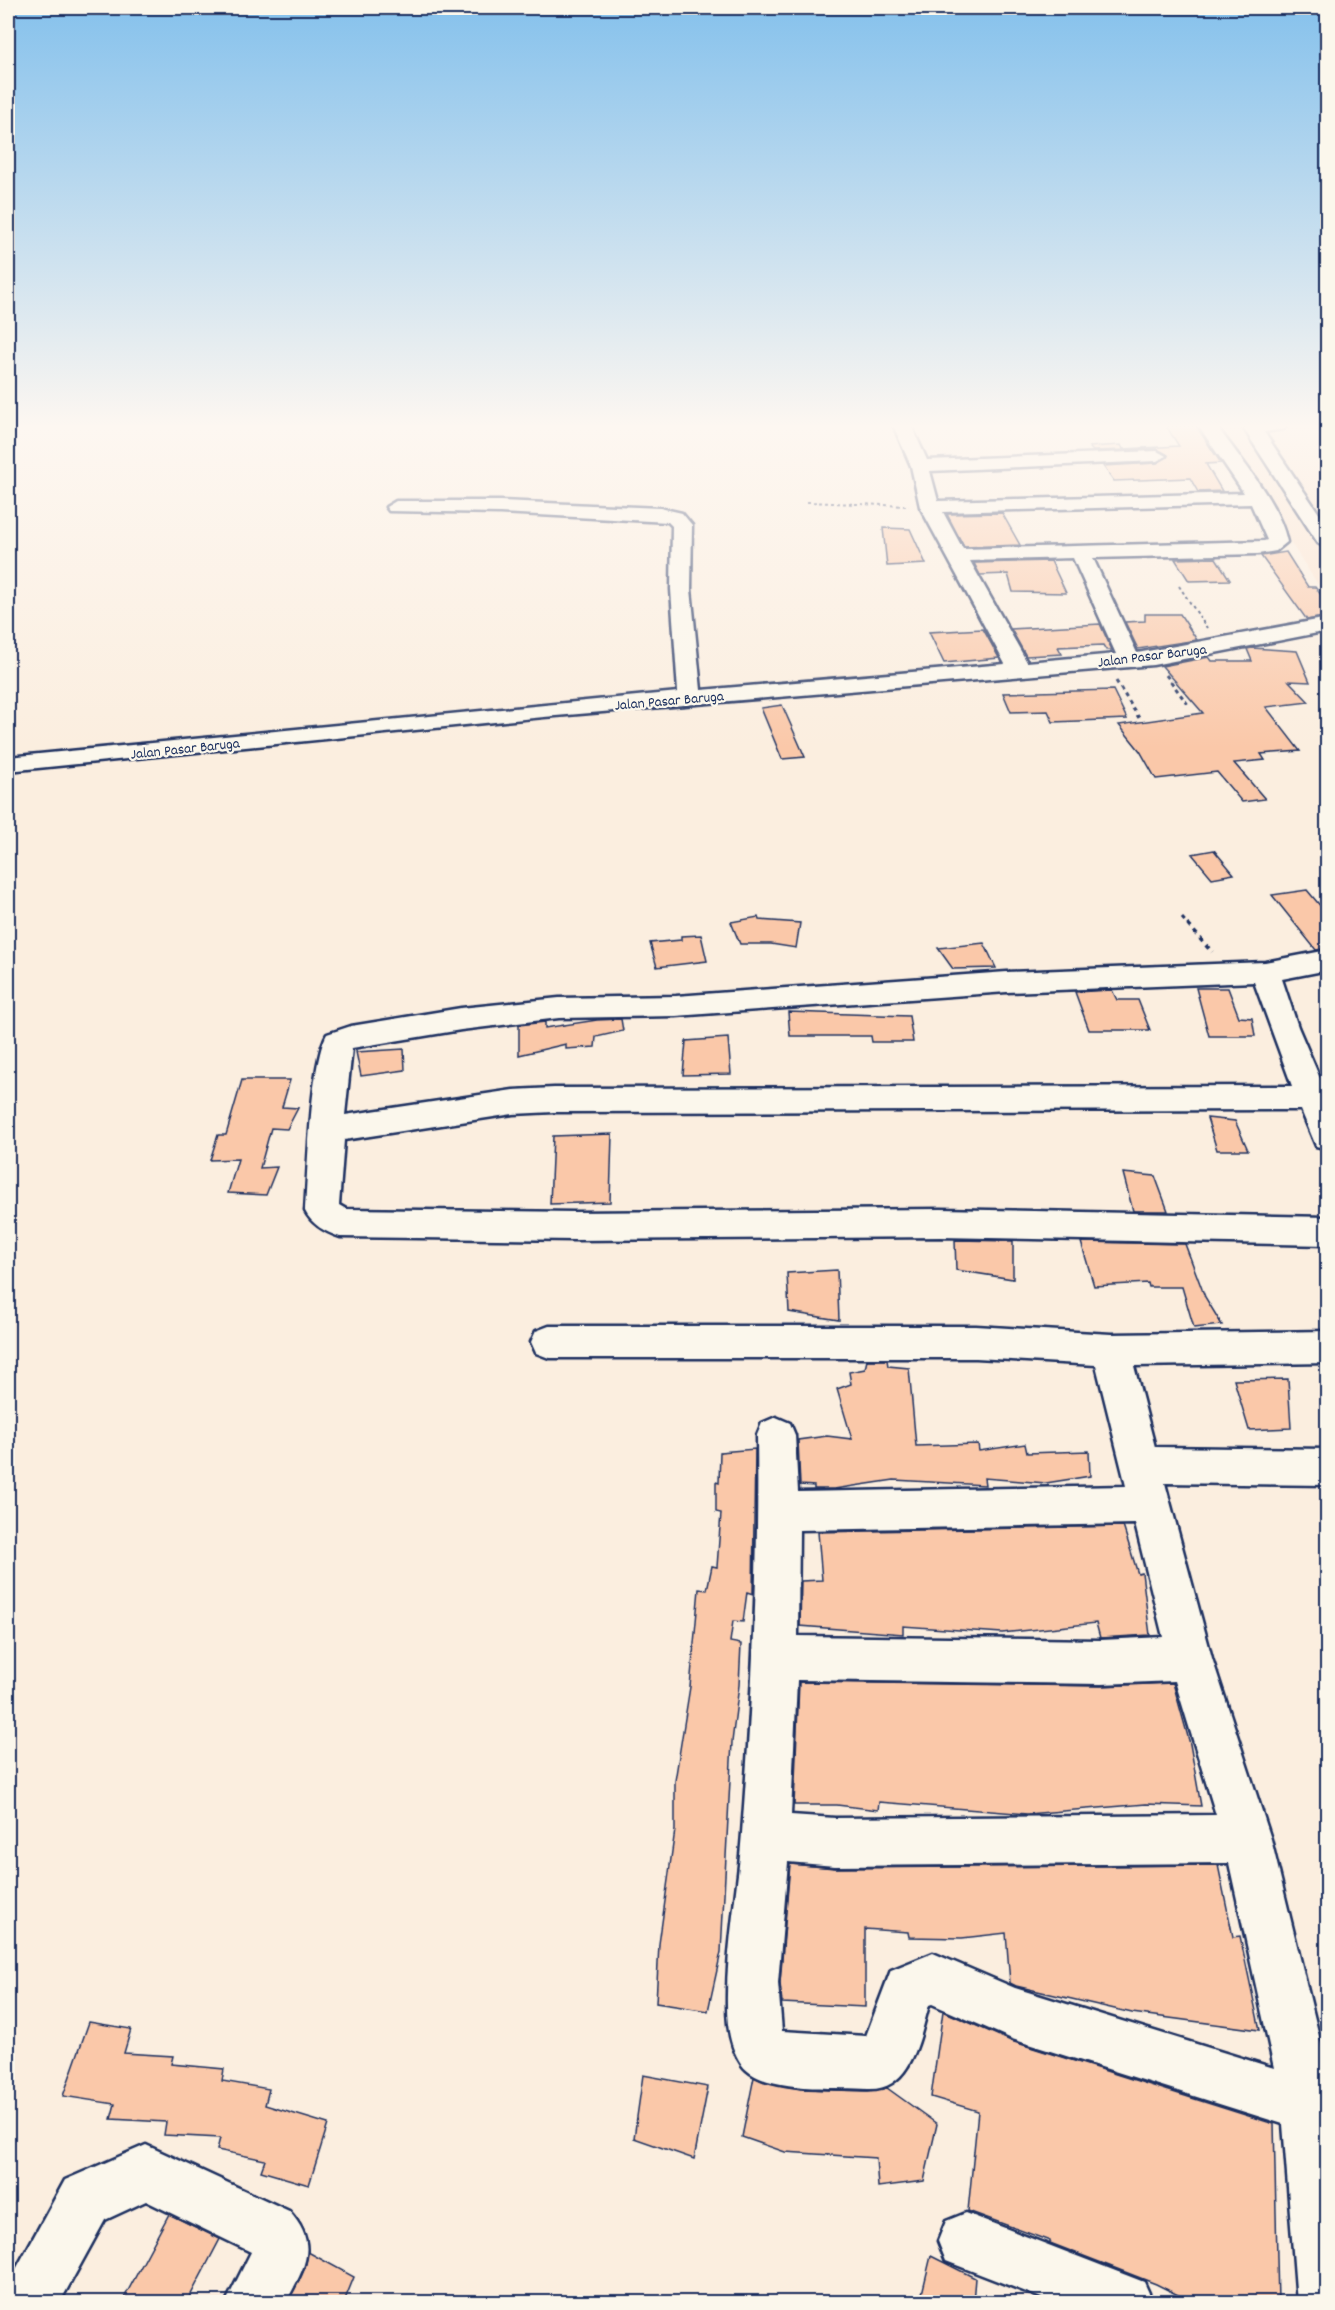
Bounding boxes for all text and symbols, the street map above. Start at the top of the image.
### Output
street label: Jalan Pasar Baruga [1097,639,1209,675]
street label: Jalan Pasar Baruga [614,686,726,718]
street label: Jalan Pasar Baruga [130,733,242,767]

